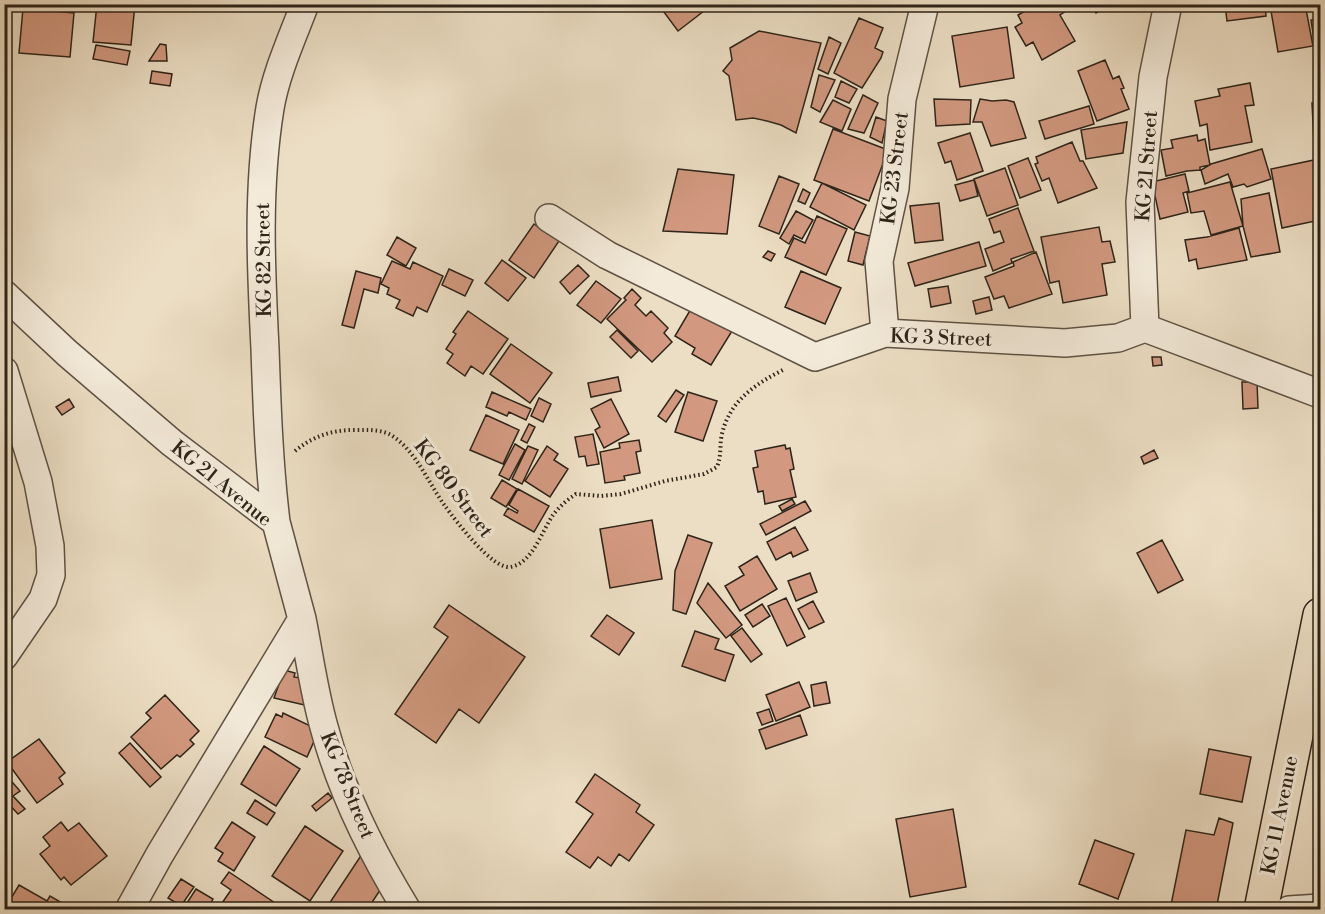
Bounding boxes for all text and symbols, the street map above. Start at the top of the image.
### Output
street label: KG 23 Street [876,110,915,226]
street label: KG 21 Street [1131,110,1164,223]
street label: KG 82 Street [251,202,278,318]
street label: KG 3 Street [889,324,992,353]
street label: KG 80 Street [408,435,498,543]
street label: KG 21 Avenue [165,436,277,533]
street label: KG 78 Street [314,728,379,843]
street label: KG 11 Avenue [1257,754,1304,877]

